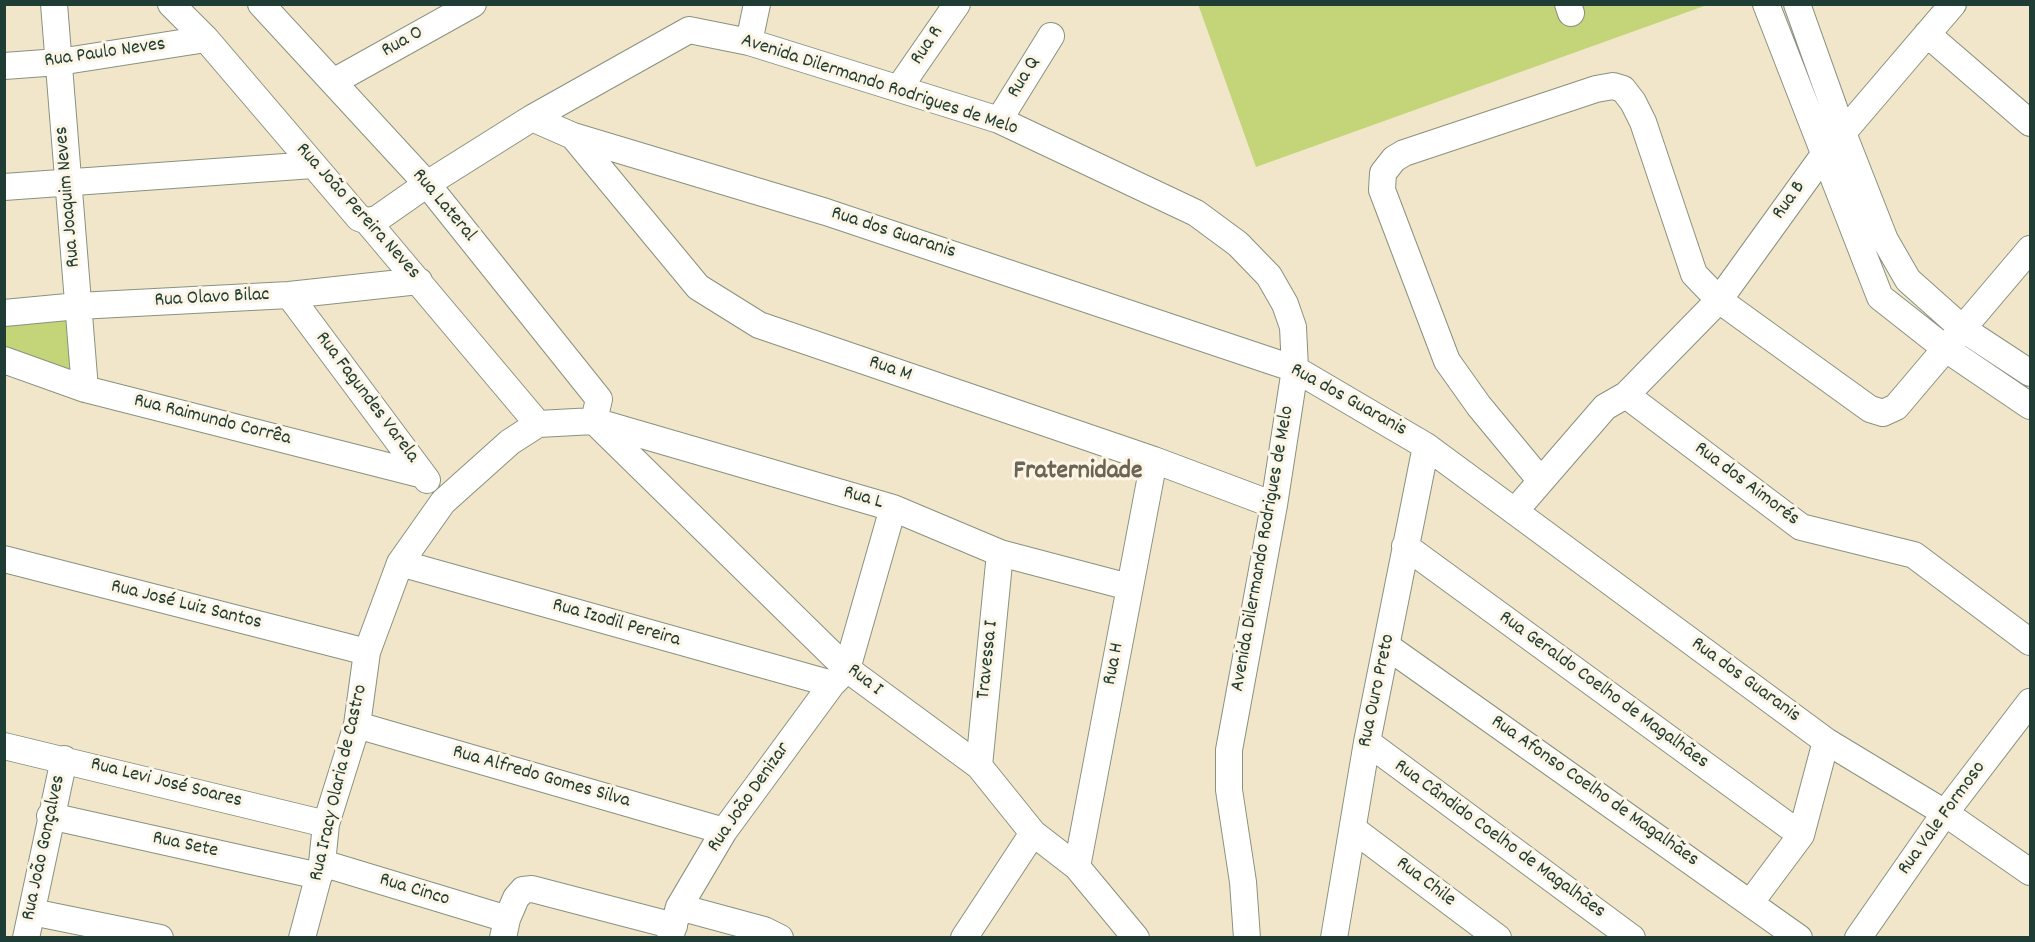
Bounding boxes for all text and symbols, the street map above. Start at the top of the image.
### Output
street label: Rua O [378,22,428,64]
street label: Rua R [906,22,950,70]
street label: Avenida Dilermando Rodrigues de Melo [738,30,1020,142]
street label: Rua Paulo Neves [43,34,167,74]
street label: Rua Q [1003,53,1047,103]
street label: Rua Joaquim Neves [51,125,87,269]
street label: Rua João Pereira Neves [289,139,425,285]
street label: Rua Lateral [406,165,480,247]
street label: Rua B [1768,177,1812,225]
street label: Rua dos Guaranis [828,203,958,265]
street label: Rua Olavo Bilac [154,284,270,314]
street label: Rua Fagundes Varela [309,328,423,468]
street label: Rua M [865,351,915,389]
street label: Rua dos Guaranis [1285,359,1411,443]
street label: Rua Raimundo Corrêa [131,390,293,452]
street label: Avenida Dilermando Rodrigues de Melo [1227,404,1301,694]
street label: Rua dos Aimorés [1689,438,1803,532]
district label: Fraternidade [1014,457,1142,489]
street label: Rua L [840,482,886,516]
street label: Rua José Luiz Santos [108,576,264,636]
street label: Rua Izodil Pereira [549,594,683,654]
street label: Rua Geraldo Coelho de Magalhães [1493,607,1713,775]
street label: Travessa I [973,619,1005,701]
street label: Rua Ouro Preto [1354,632,1402,750]
street label: Rua dos Guaranis [1685,633,1805,729]
street label: Rua H [1099,641,1131,687]
street label: Rua I [841,660,887,702]
street label: Rua Iracy Olaria de Castro [306,682,374,884]
street label: Rua Afonso Coelho de Magalhães [1485,711,1703,873]
street label: Rua João Denizar [703,739,797,857]
street label: Rua Alfredo Gomes Silva [449,741,633,815]
street label: Rua Levi José Soares [88,754,244,814]
street label: Rua Cândido Coelho de Magalhães [1389,755,1609,925]
street label: Rua Vale Formoso [1894,757,1992,881]
street label: Rua João Gonçalves [18,773,72,923]
street label: Rua Sete [150,827,220,865]
street label: Rua Chile [1390,853,1460,913]
street label: Rua Cinco [376,869,452,913]

